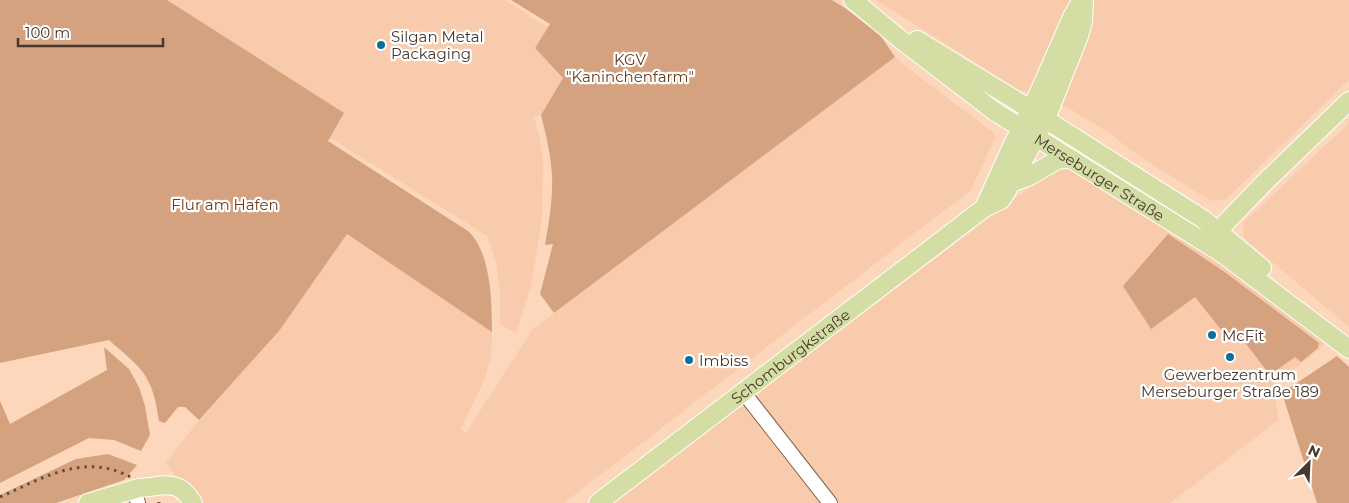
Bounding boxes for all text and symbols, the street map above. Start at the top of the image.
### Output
scale bar [18,15,162,47]
text: 100 m [25,23,70,42]
place label: Silgan Metal Packaging [391,27,484,63]
marker: Silgan Metal Packaging [375,39,387,51]
park label: KGV "Kaninchenfarm" [566,50,694,86]
street label: Merseburger Straße [1031,129,1168,225]
park label: Flur am Hafen [171,195,279,214]
street label: Schomburgkstraße [727,304,854,408]
place label: McFit [1222,326,1264,345]
marker: McFit [1206,329,1218,341]
place label: Imbiss [699,351,748,370]
marker: Gewerbezentrum Merseburger Straße 189 [1224,351,1236,363]
marker: Imbiss [683,354,695,366]
place label: Gewerbezentrum Merseburger Straße 189 [1141,365,1319,401]
north arrow [1284,438,1334,488]
text: N [1305,441,1323,462]

